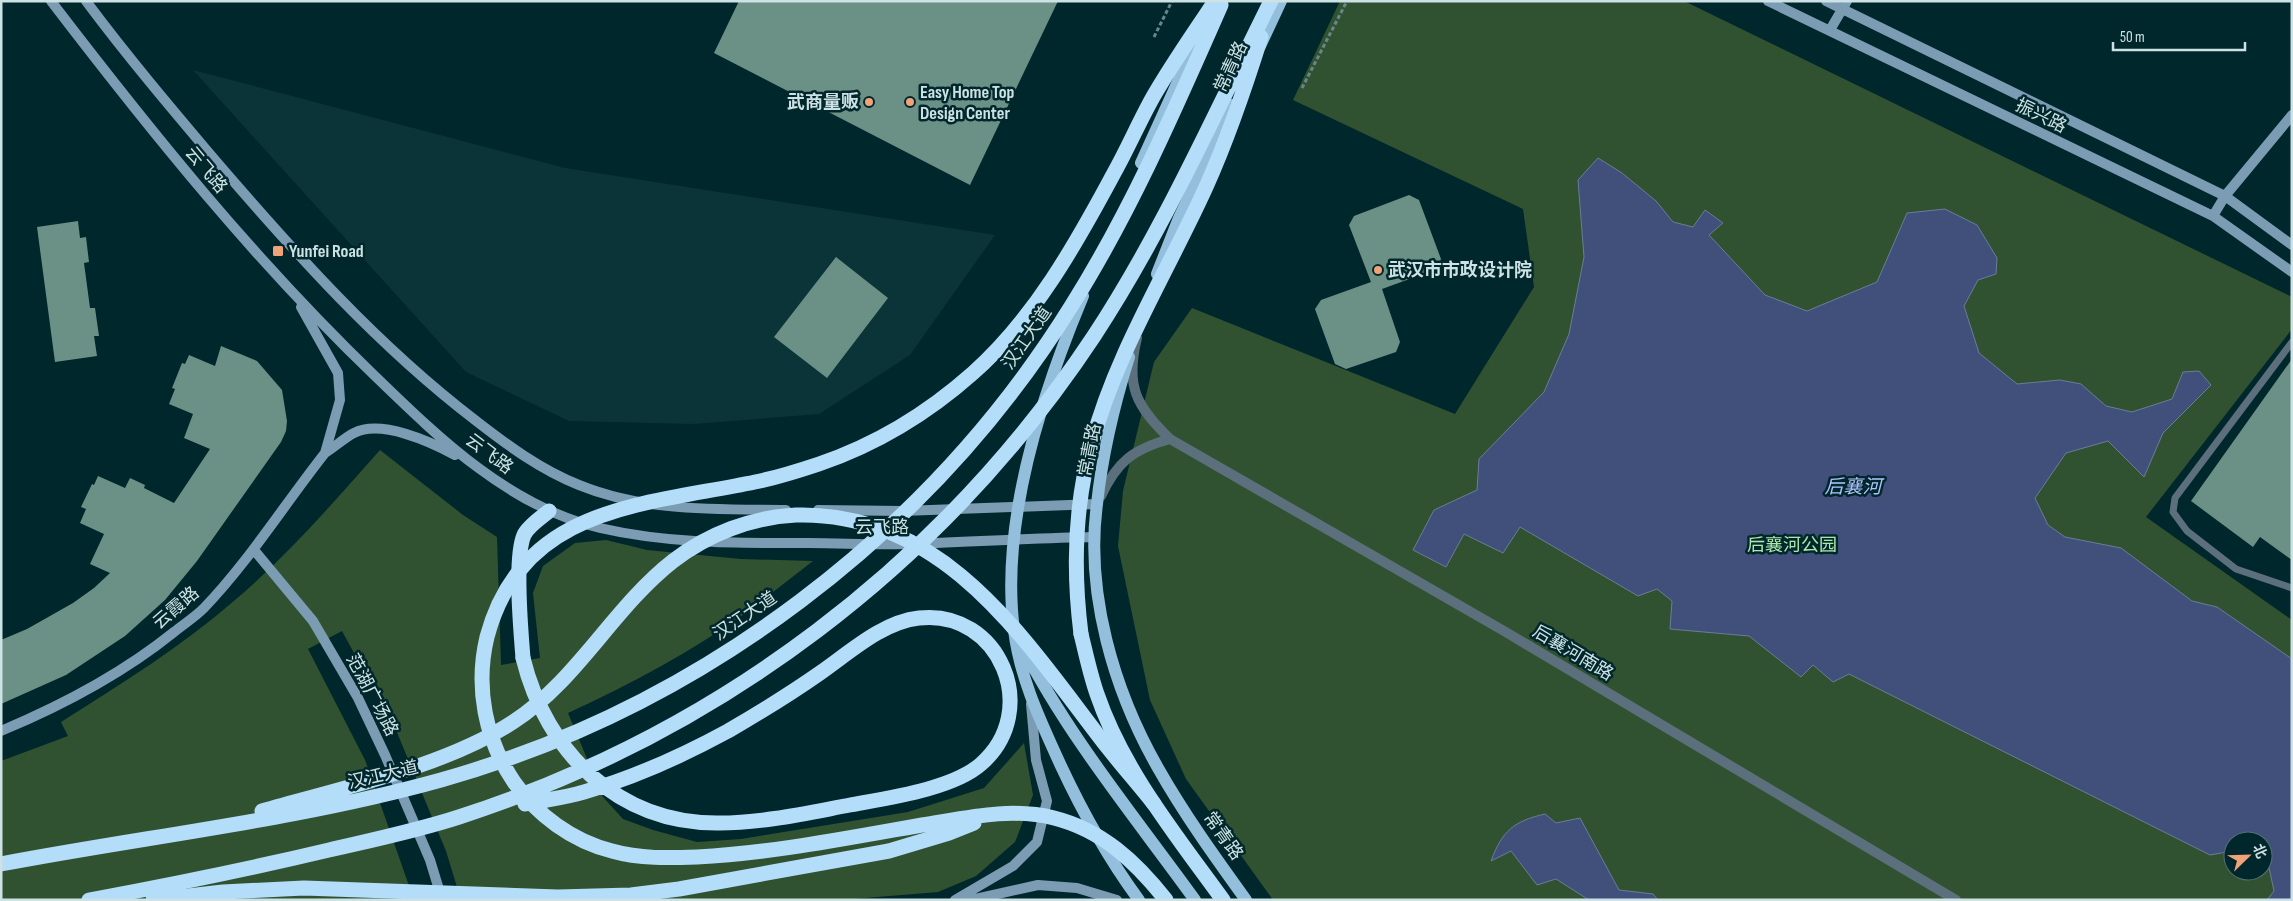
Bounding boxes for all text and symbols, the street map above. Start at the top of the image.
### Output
scale bar [2113,20,2246,52]
text: 50 m [2120,28,2145,47]
street label: 常青路 [1210,38,1252,96]
place label: Easy Home Top Design Center [920,82,1015,124]
place label: 武商量贩 [787,92,859,113]
street label: 振兴路 [2012,95,2070,137]
marker: 武商量贩 [863,96,875,108]
marker: Easy Home Top Design Center [904,96,916,108]
street label: 云飞路 [181,143,231,197]
place label: Yunfei Road [289,241,364,262]
marker: Yunfei Road [271,244,285,258]
place label: 武汉市市政设计院 [1388,259,1532,281]
marker: 武汉市市政设计院 [1372,264,1384,276]
street label: 汉江大道 [998,302,1056,374]
street label: 常青路 [1075,421,1105,479]
street label: 云飞路 [461,429,517,479]
water label: 后襄河 [1824,476,1885,499]
street label: 云飞路 [855,517,909,538]
park label: 后襄河公园 [1747,535,1837,556]
street label: 云霞路 [149,582,203,634]
street label: 汉江大道 [709,587,781,645]
street label: 后襄河南路 [1529,621,1617,685]
street label: 范湖广场路 [342,650,402,740]
street label: 汉江大道 [346,757,420,793]
street label: 常青路 [1199,808,1247,864]
north arrow [2223,831,2273,881]
text: 北 [2249,841,2270,861]

